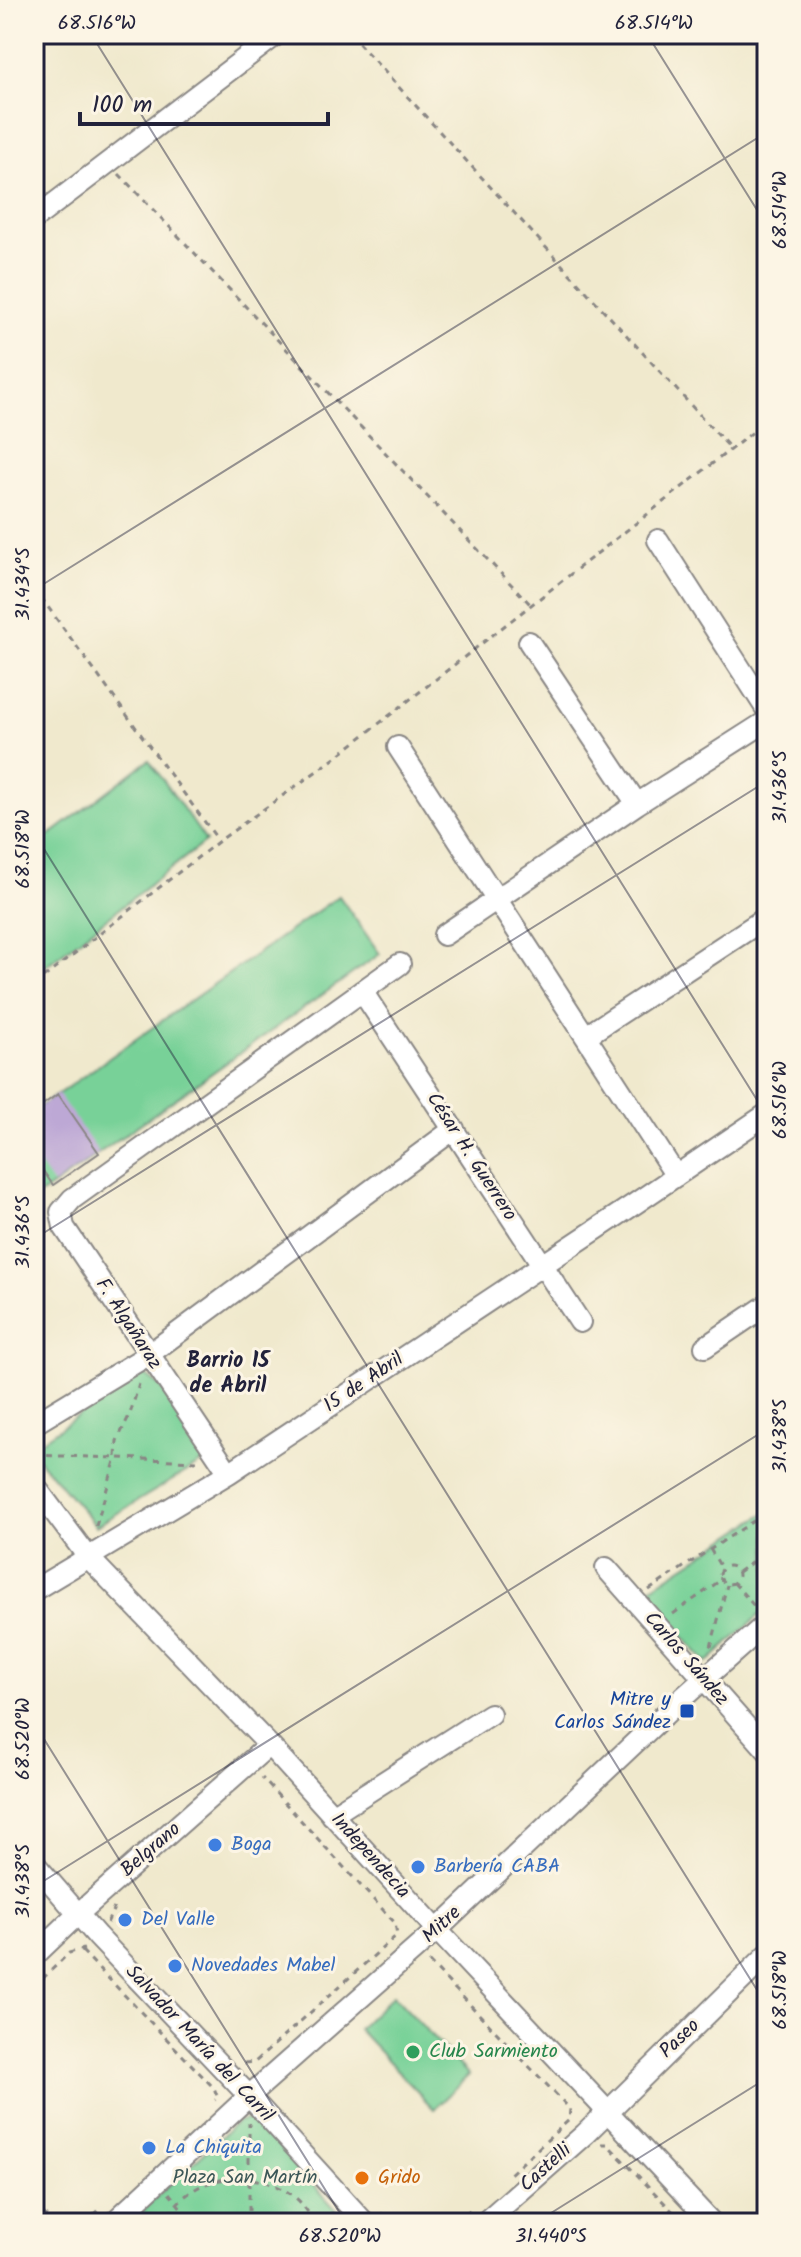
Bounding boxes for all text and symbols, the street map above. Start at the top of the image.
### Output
text: 68.516°W [58,8,136,40]
text: 68.514°W [615,8,693,40]
scale bar [80,76,328,126]
text: 100 m [92,86,152,125]
text: 68.514°W [765,171,797,249]
text: 31.434°S [8,547,40,621]
text: 31.436°S [765,750,797,824]
text: 68.518°W [8,809,40,889]
text: 68.516°W [765,1061,797,1139]
street label: César H. Guerrero [417,1086,525,1228]
text: 31.436°S [8,1195,40,1269]
street label: F. Algañaraz [86,1272,170,1376]
district label: Barrio 15 de Abril [187,1344,271,1404]
street label: 15 de Abril [317,1344,411,1422]
text: 31.438°S [765,1398,797,1473]
street label: Carlos Sández [636,1604,737,1714]
place label: Mitre y Carlos Sández [554,1684,672,1739]
text: 68.520°W [8,1698,40,1780]
marker: Mitre y Carlos Sández [678,1702,696,1720]
street label: Independecia [322,1806,418,1906]
street label: Belgrano [113,1814,189,1886]
place label: Boga [231,1829,272,1861]
marker: Boga [206,1836,224,1854]
text: 31.438°S [8,1843,40,1918]
place label: Barbería CABA [434,1851,560,1883]
marker: Barbería CABA [409,1858,427,1876]
street label: Mitre [415,1898,469,1952]
place label: Del Valle [141,1904,215,1936]
marker: Del Valle [116,1911,134,1929]
place label: Novedades Mabel [191,1950,336,1982]
text: 68.518°W [765,1950,797,2030]
marker: Novedades Mabel [166,1957,184,1975]
street label: Salvador María del Carril [117,1958,281,2130]
street label: Paseo [652,2011,708,2067]
place label: Club Sarmiento [429,2036,558,2068]
marker: Club Sarmiento [404,2043,422,2061]
place label: La Chiquita [165,2132,262,2164]
street label: Castelli [513,2135,580,2200]
marker: La Chiquita [140,2139,158,2157]
park label: Plaza San Martín [173,2162,317,2194]
place label: Grido [378,2162,421,2194]
marker: Grido [353,2169,371,2187]
text: 68.520°W [299,2221,381,2253]
text: 31.440°S [515,2221,587,2253]

